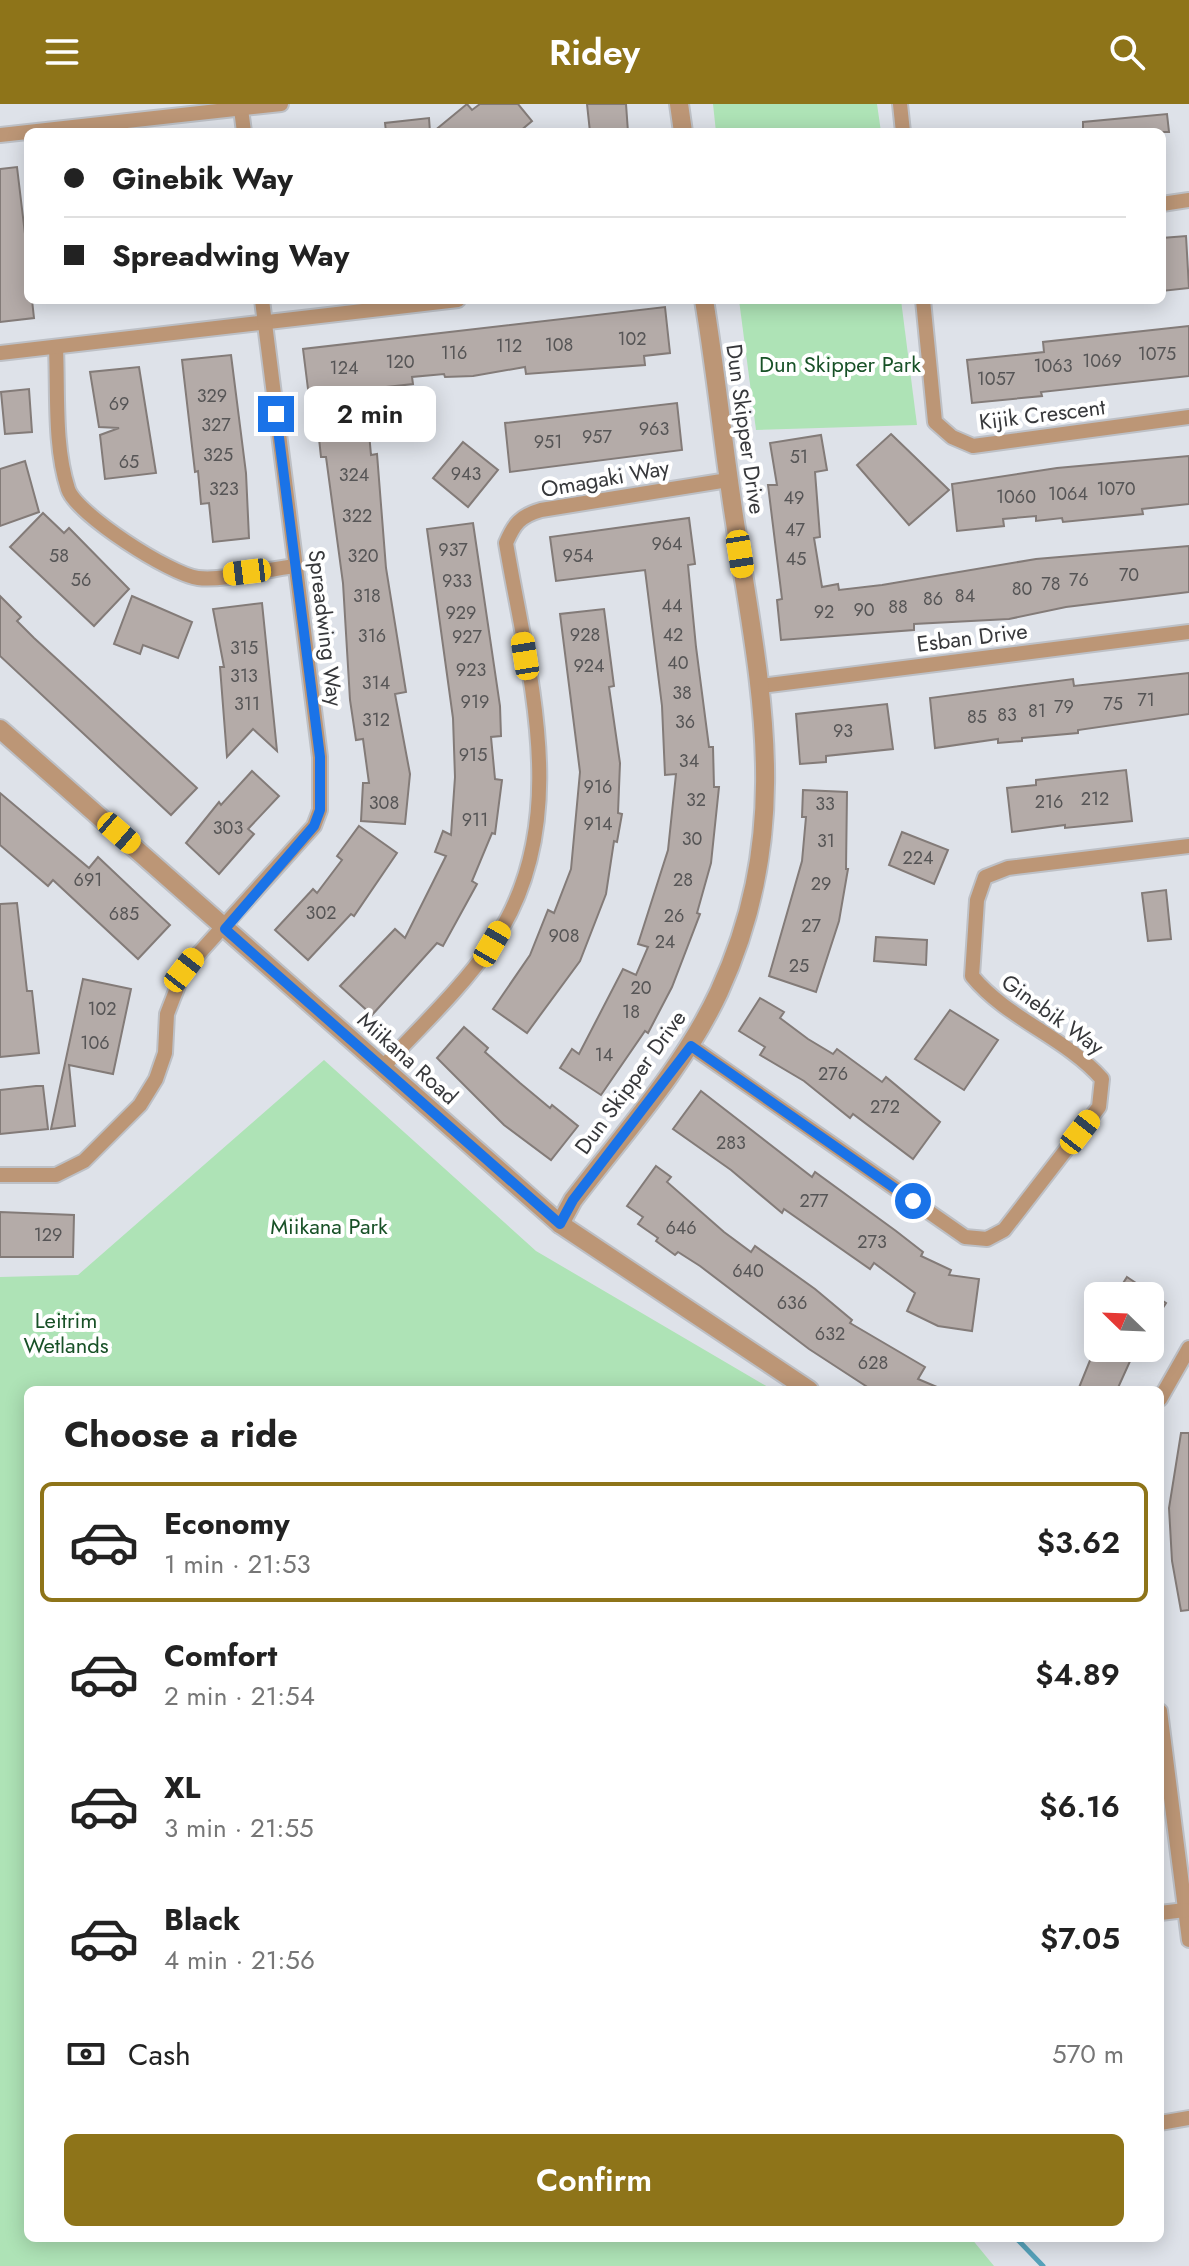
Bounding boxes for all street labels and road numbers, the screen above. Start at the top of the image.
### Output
street label: Dun Skipper Drive [718,342,774,516]
street label: Kijik Crescent [977,390,1108,438]
street label: Omagaki Way [538,451,672,505]
street label: Spreadwing Way [301,548,352,708]
street label: Esban Drive [915,614,1029,660]
street label: Ginebik Way [995,966,1111,1062]
street label: Dun Skipper Drive [567,1003,693,1161]
street label: Miikana Road [351,1004,465,1112]

